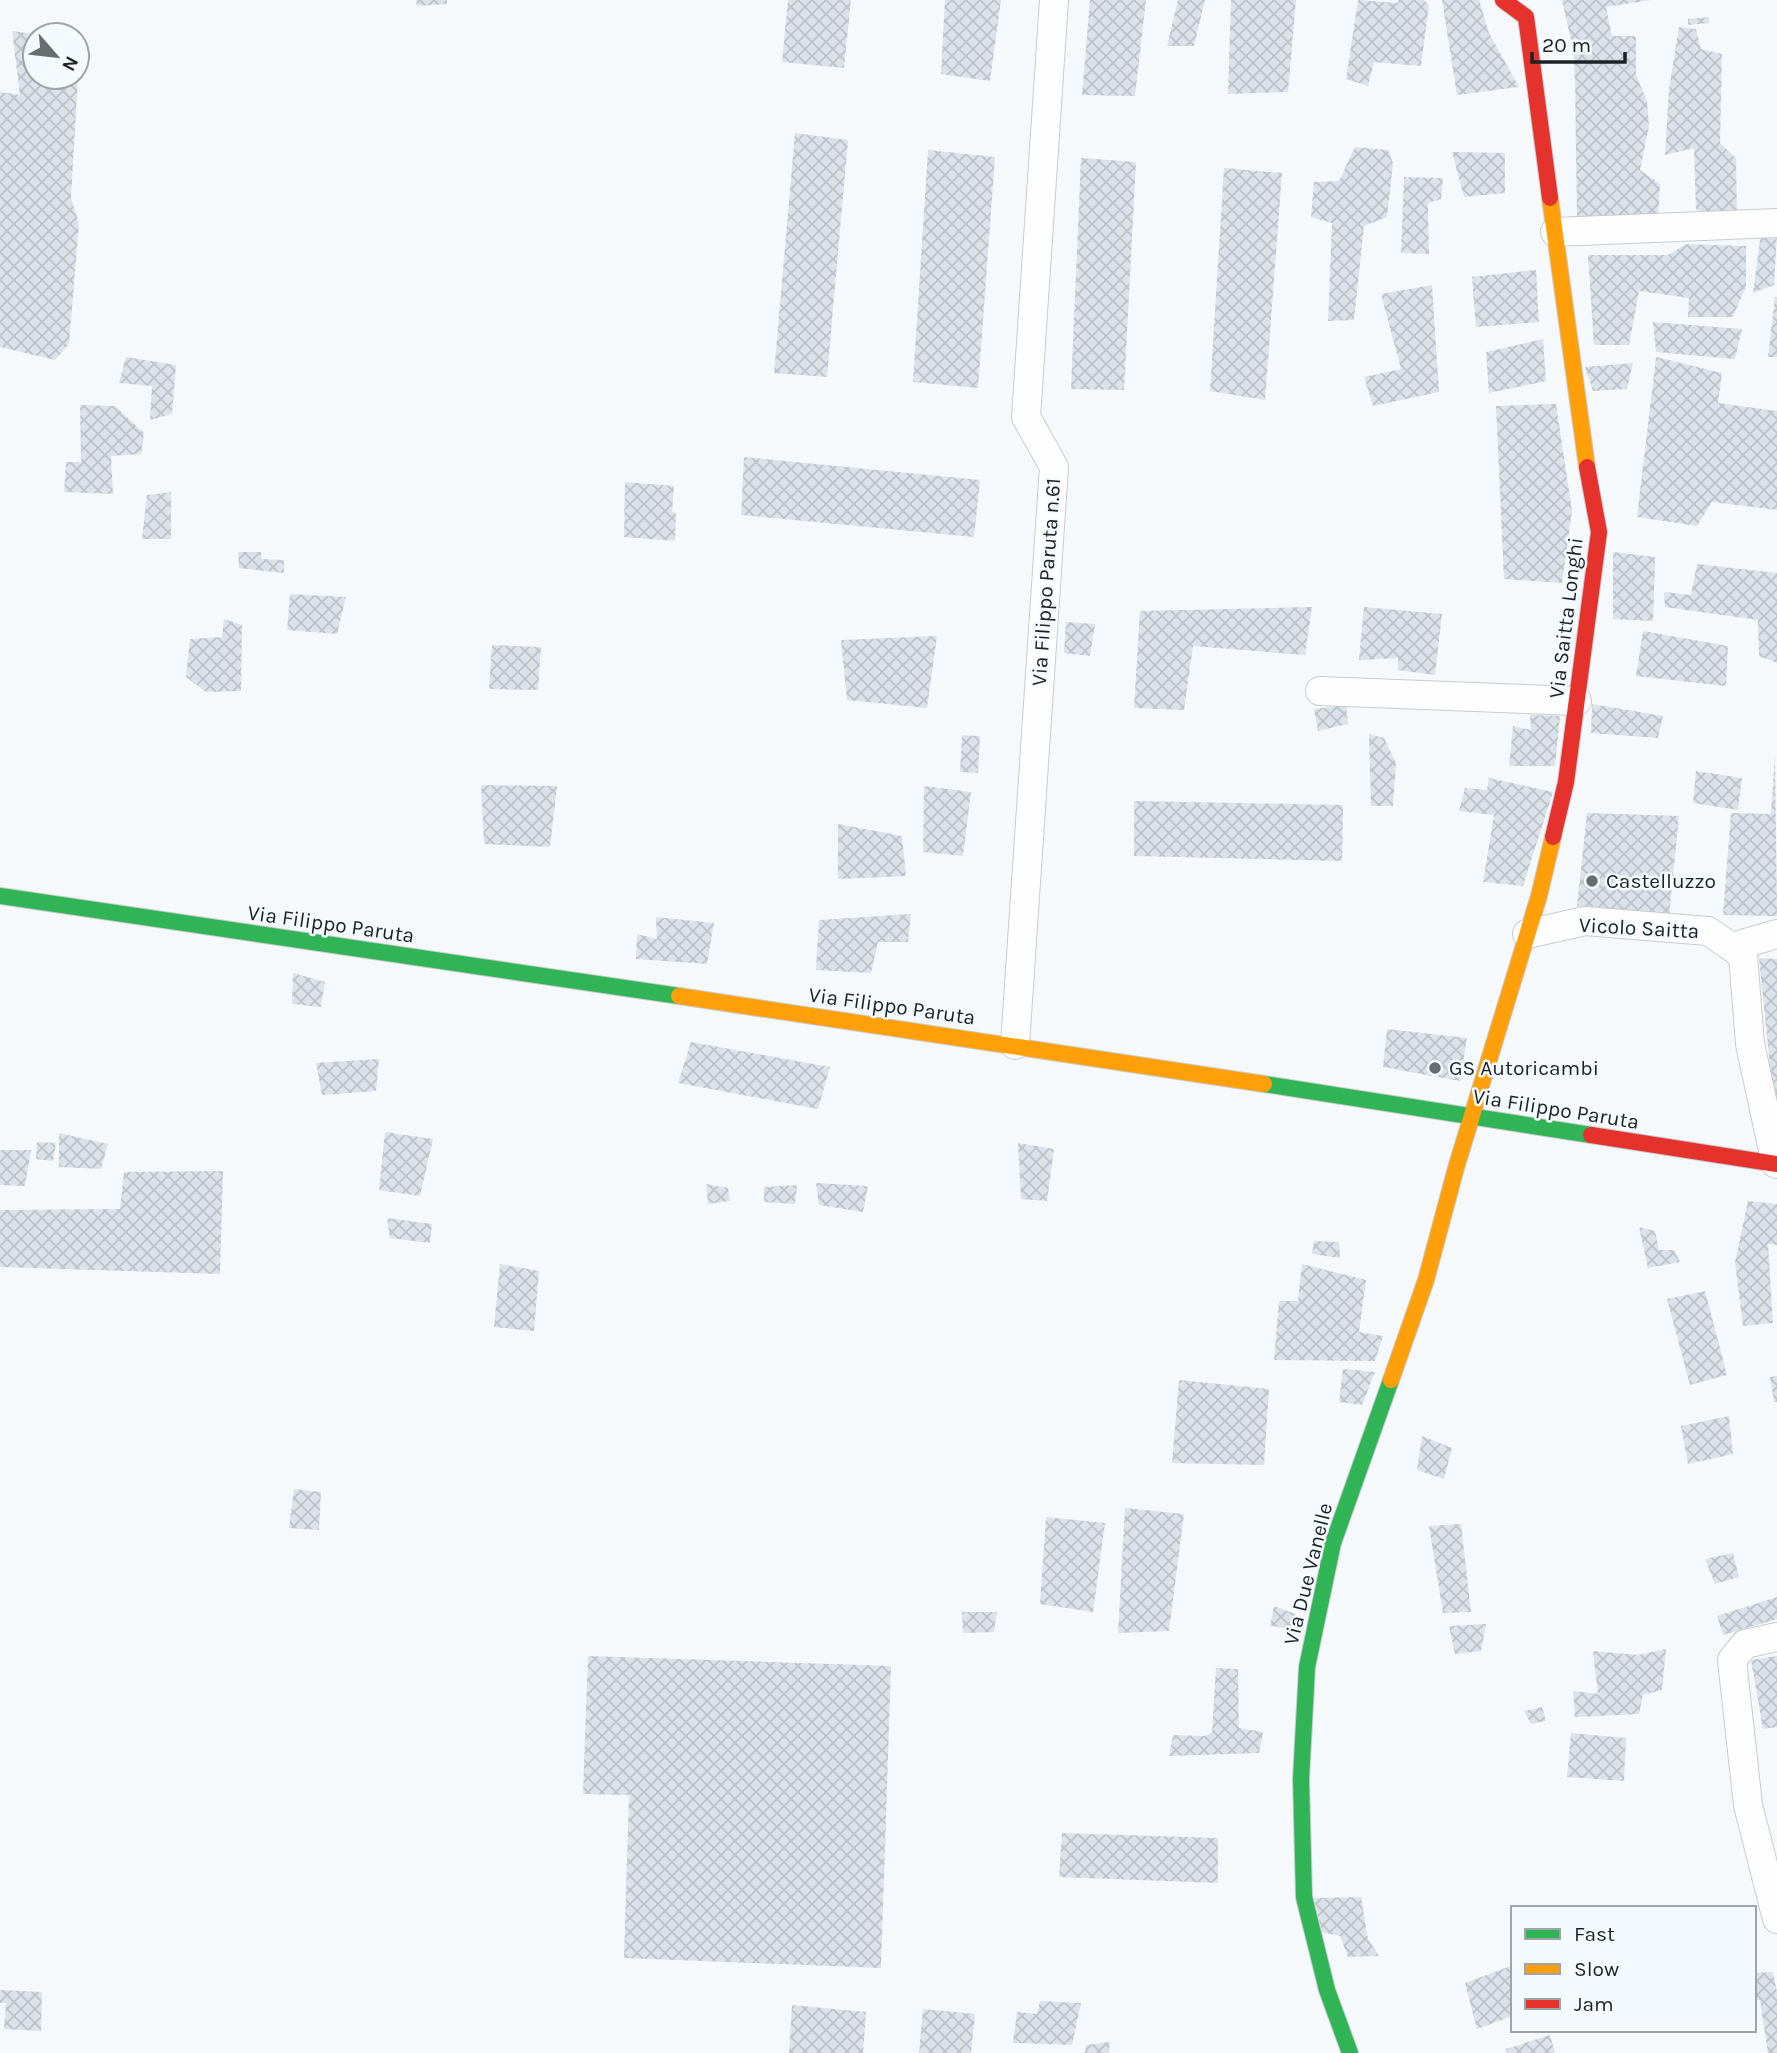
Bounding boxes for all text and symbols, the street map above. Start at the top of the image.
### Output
north arrow [21,21,91,91]
scale bar [1532,21,1625,65]
text: 20 m [1542,33,1591,57]
text: N [57,52,83,75]
street label: Via Filippo Paruta n.61 [1027,477,1065,687]
street label: Via Saitta Longhi [1544,536,1588,700]
place label: Castelluzzo [1606,869,1716,893]
marker: Castelluzzo [1584,873,1600,889]
street label: Via Filippo Paruta [246,900,416,948]
street label: Vicolo Saitta [1578,913,1700,943]
street label: Via Filippo Paruta [807,982,977,1030]
place label: GS Autoricambi [1449,1056,1599,1080]
marker: GS Autoricambi [1427,1060,1443,1076]
street label: Via Filippo Paruta [1471,1084,1641,1134]
street label: Via Due Vanelle [1279,1500,1337,1648]
legend [1511,1906,1756,2032]
text: Fast [1574,1922,1615,1946]
text: Slow [1574,1957,1619,1981]
text: Jam [1574,1992,1614,2016]

